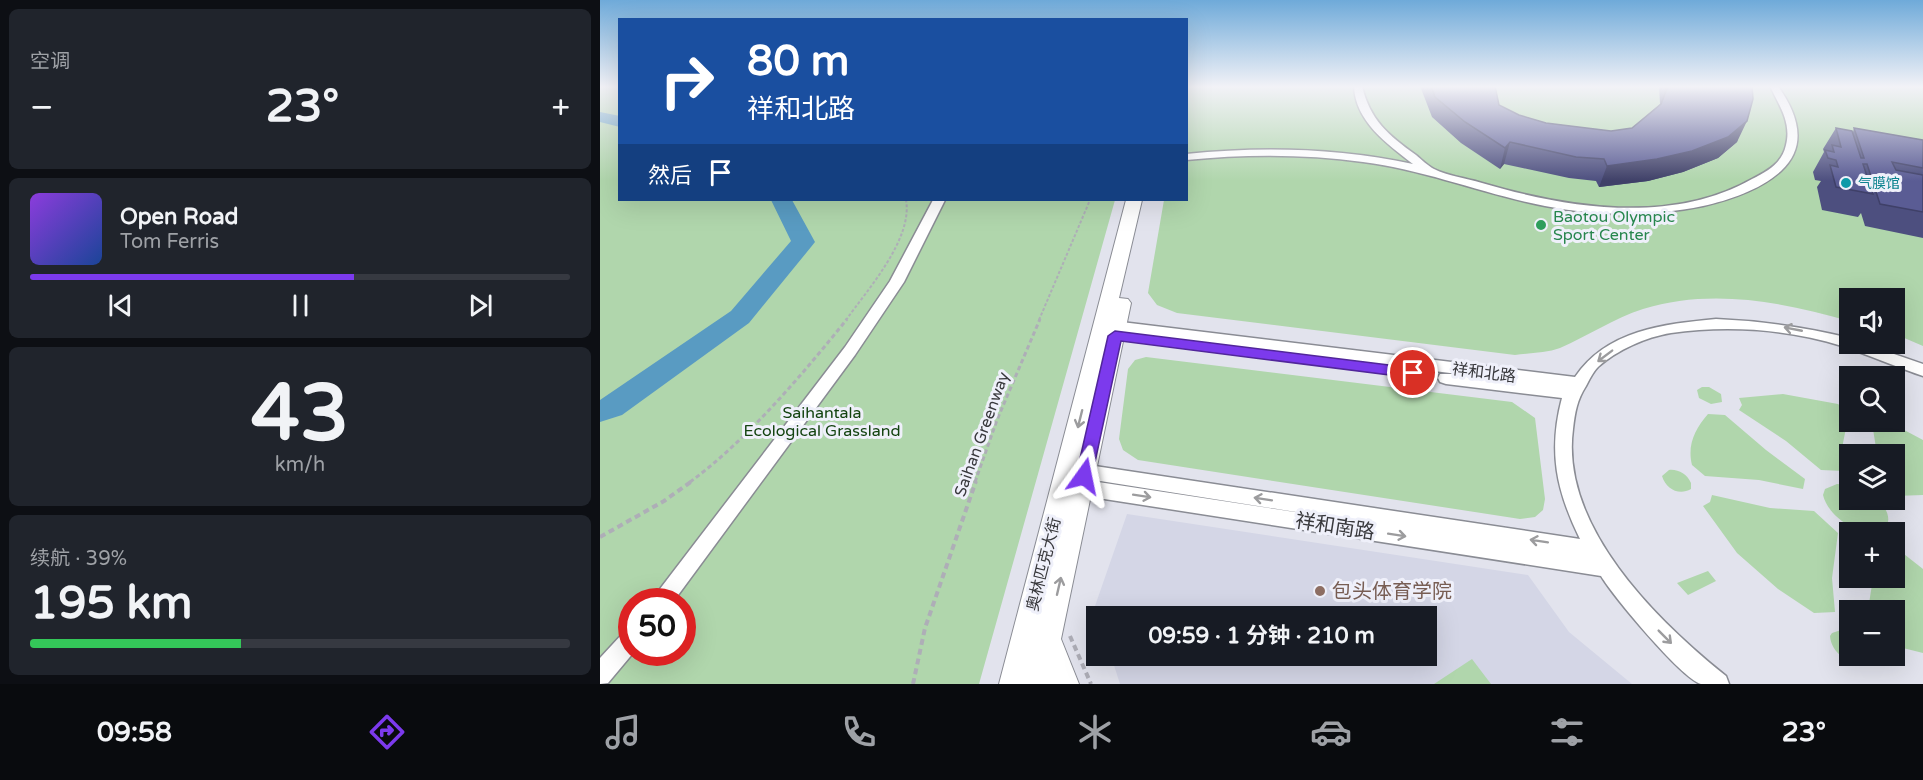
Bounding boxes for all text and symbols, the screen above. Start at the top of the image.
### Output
text: 80 m [747,36,849,87]
icon: right [648,42,726,120]
text: 空调 [30,50,70,74]
text: 23° [266,80,339,134]
text: − [30,88,54,127]
text: + [551,88,570,127]
text: 祥和北路 [747,93,855,126]
icon: arrive [704,156,737,189]
text: 然后 [648,163,692,189]
place label: 气膜馆 [1858,175,1900,192]
marker: 气膜馆 [1839,176,1853,190]
text: Open Road [120,204,238,230]
place label: Baotou Olympic Sport Center [1553,207,1675,245]
marker: Baotou Olympic Sport Center [1534,218,1548,232]
text: Tom Ferris [120,230,219,254]
map controls [1839,288,1905,666]
button: sound [1839,288,1905,354]
icon: previous [104,289,137,322]
icon: pause [284,289,317,322]
icon: next [464,289,497,322]
one-way arrow [1783,324,1803,335]
pin [1387,347,1438,398]
one-way arrow [1597,349,1613,362]
icon: arrive [1396,356,1429,389]
street label: 祥和北路 [1451,359,1517,387]
button: search [1839,366,1905,432]
text: 43 [251,367,349,461]
street label: Saihan Greenway [950,369,1014,499]
park label: Saihantala Ecological Grassland [743,403,901,441]
one-way arrow [1073,409,1085,428]
position arrow [1052,444,1116,508]
button: layers [1839,444,1905,510]
text: km/h [275,453,325,477]
one-way arrow [1132,491,1151,502]
one-way arrow [1254,493,1274,504]
street label: 祥和南路 [1293,509,1376,545]
street label: 奥林匹克大街 [1023,515,1065,613]
button: + [1839,522,1905,588]
one-way arrow [1387,530,1406,541]
one-way arrow [1530,536,1550,547]
text: 续航 · 39% [30,547,127,571]
text: 195 km [30,577,192,631]
one-way arrow [1054,577,1066,596]
place label: 包头体育学院 [1332,580,1452,604]
marker: 包头体育学院 [1313,584,1327,598]
speed limit sign: 50 [618,588,696,666]
button: − [1839,600,1905,666]
text: 09:59 · 1 分钟 · 210 m [1148,623,1375,649]
one-way arrow [1658,629,1673,644]
icon: directions [366,711,408,753]
icon: music [602,711,644,753]
icon: phone [838,711,880,753]
icon: climate [1074,711,1116,753]
icon: car [1310,711,1352,753]
icon: filters [1546,711,1588,753]
text: 09:58 [97,716,172,749]
text: 23° [1782,716,1826,749]

